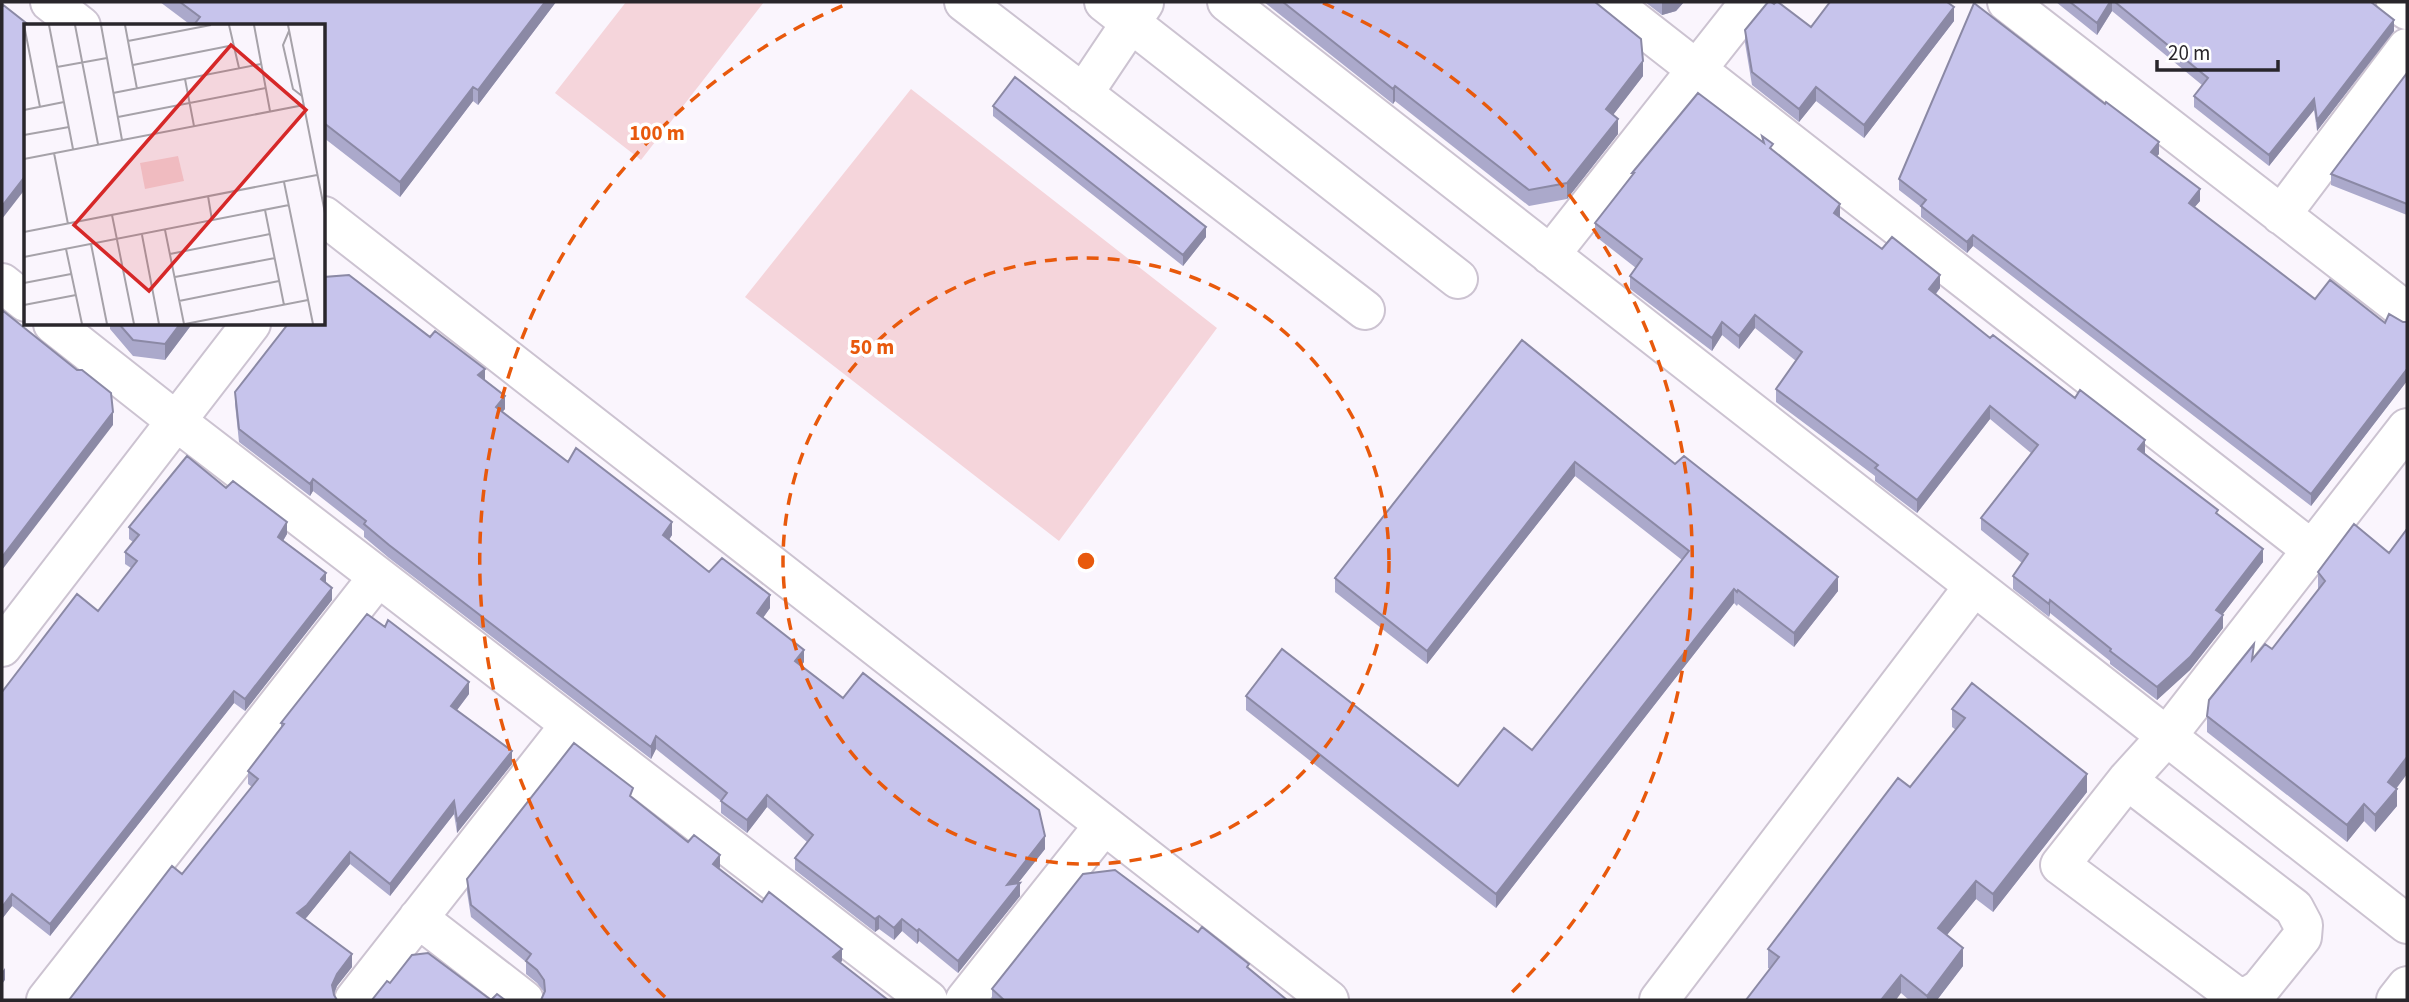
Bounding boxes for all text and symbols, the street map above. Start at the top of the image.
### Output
inset map [24,24,326,326]
scale bar [2157,28,2278,72]
text: 20 m [2168,38,2210,68]
text: 100 m [629,118,685,148]
text: 50 m [850,332,894,362]
centre of rings [1074,549,1098,573]

